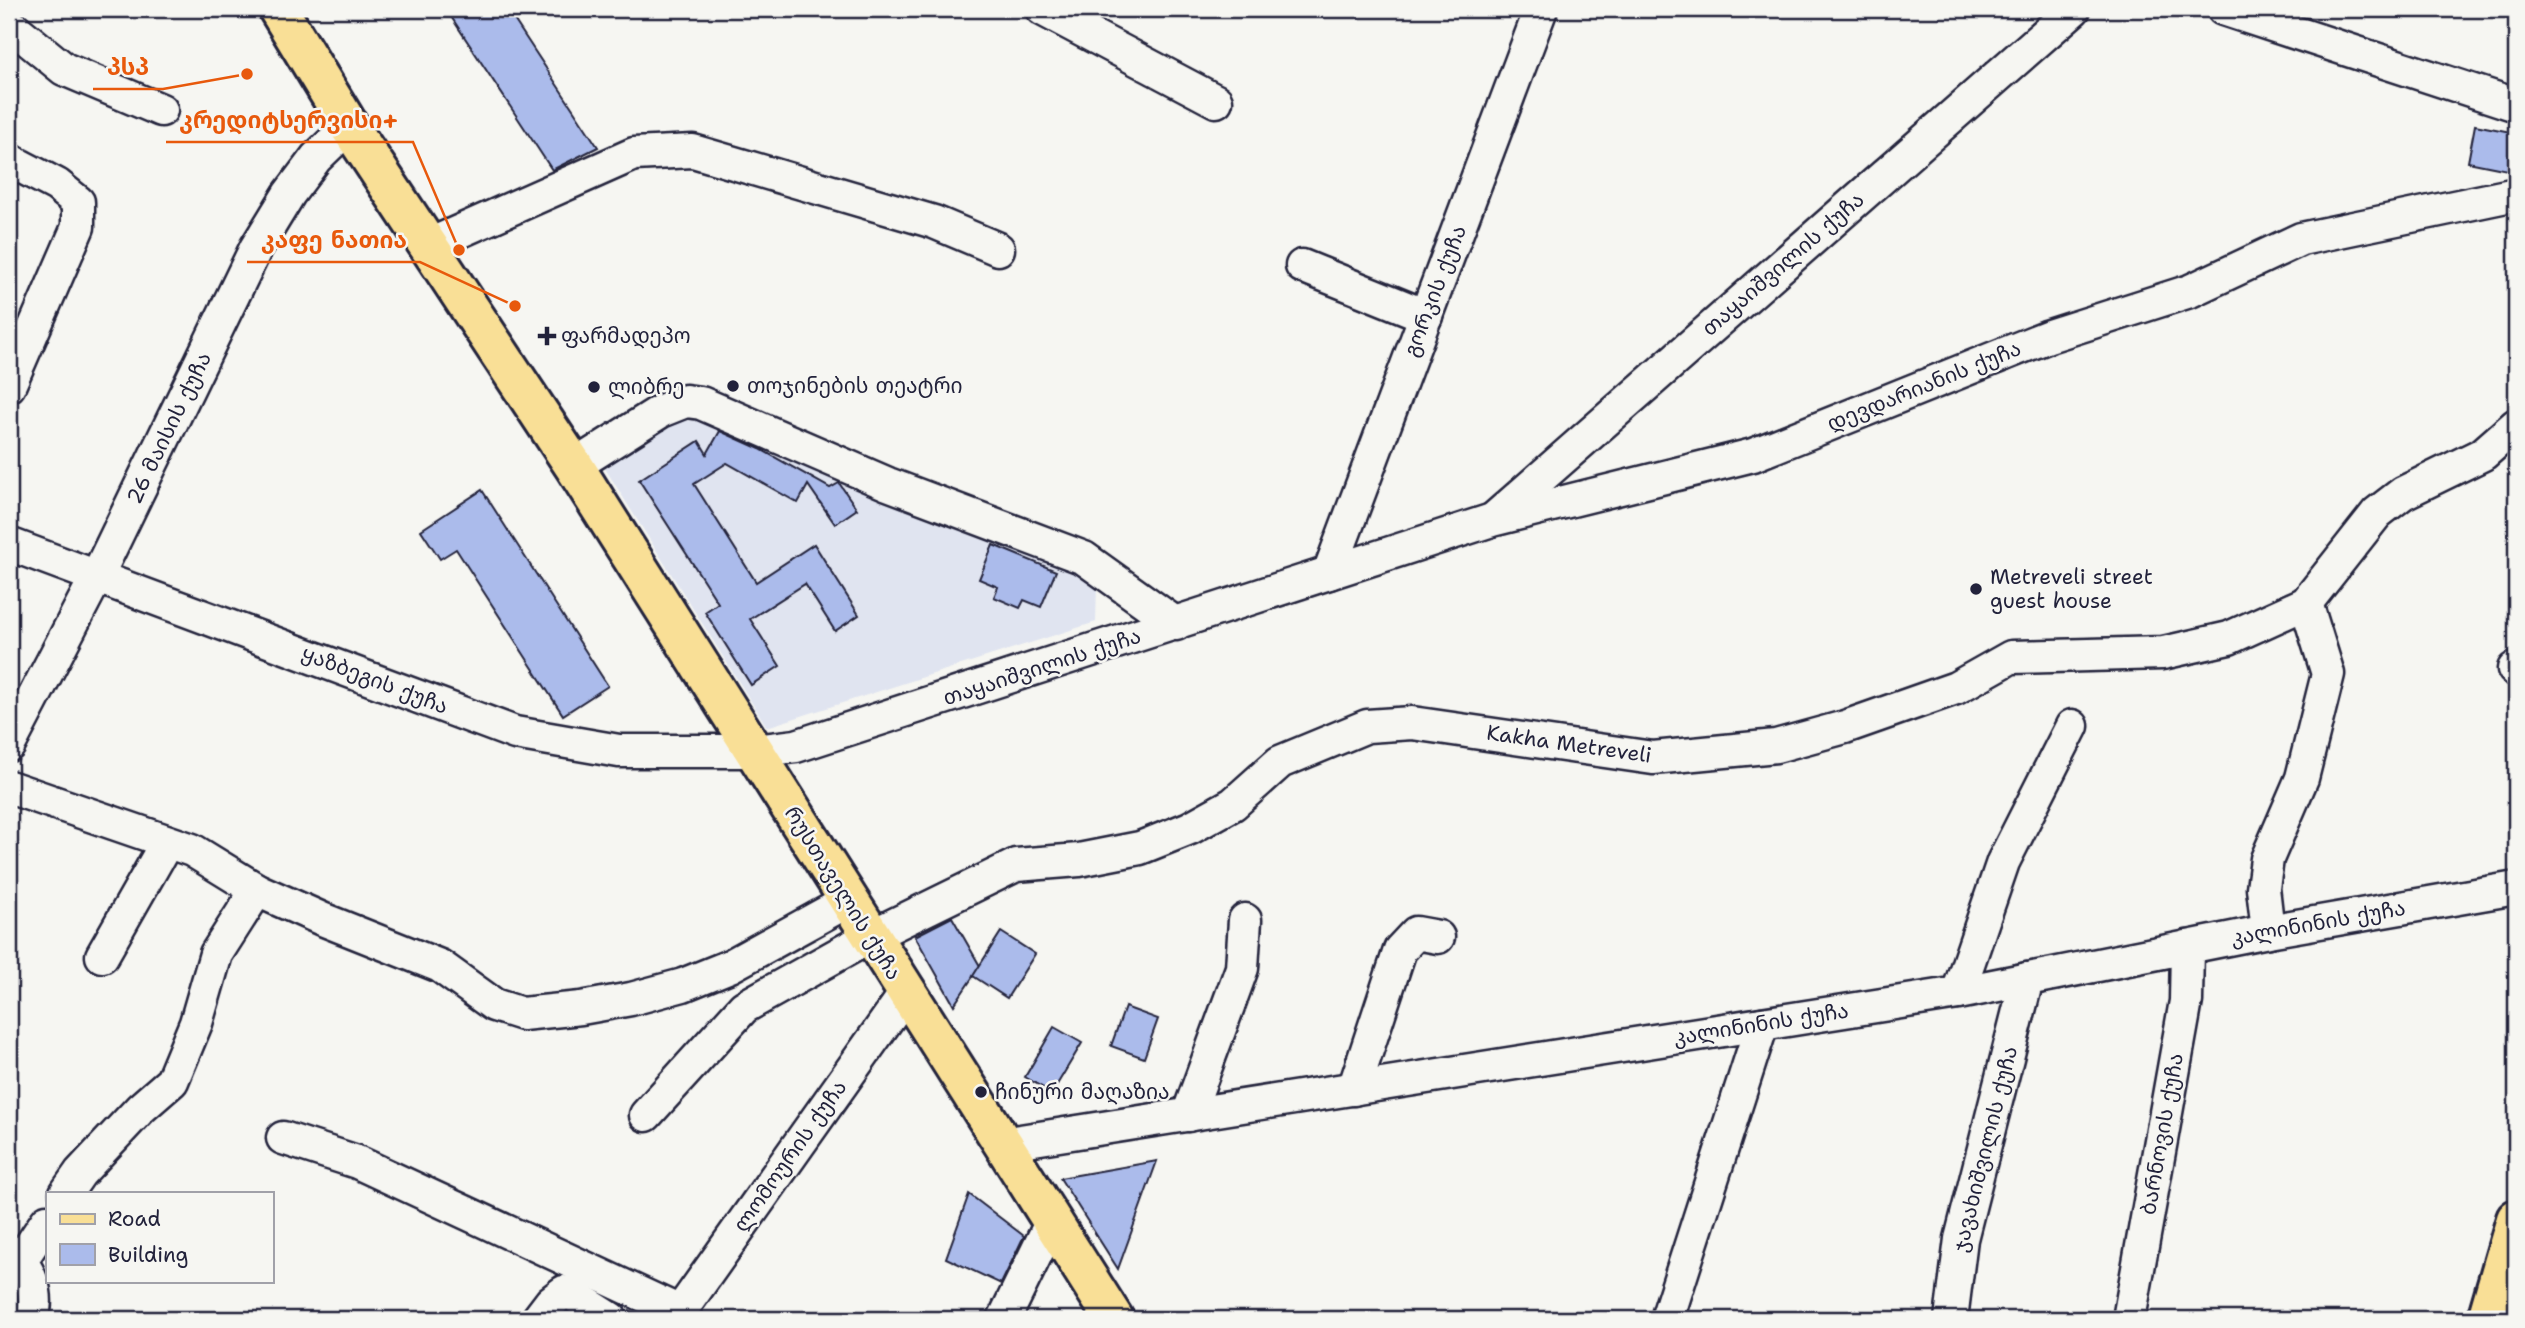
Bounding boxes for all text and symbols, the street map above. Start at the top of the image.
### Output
callout: პსპ [93,45,163,89]
text: პსპ [107,52,149,82]
callout: კრედიტსერვისი+ [166,98,413,142]
text: კრედიტსერვისი+ [179,105,399,135]
street label: თაყაიშვილის ქუჩა [1696,186,1870,342]
callout: კაფე ნათია [247,218,420,262]
street label: გორკის ქუჩა [1397,221,1473,361]
text: კაფე ნათია [261,225,407,255]
place label: ფარმადეპო [561,322,691,350]
marker: ფარმადეპო [539,328,555,344]
street label: დევდარიანის ქუჩა [1823,334,2025,438]
street label: 26 მაისის ქუჩა [120,347,218,509]
place label: თოჯინების თეატრი [747,372,963,400]
place label: ლიბრე [608,373,685,401]
marker: თოჯინების თეატრი [725,378,741,394]
marker: ლიბრე [586,379,602,395]
place label: Metreveli street guest house [1990,563,2153,615]
marker: Metreveli street guest house [1968,581,1984,597]
street label: თაყაიშვილის ქუჩა [940,622,1144,712]
street label: ყაზბეგის ქუჩა [298,639,452,721]
street label: Kakha Metreveli [1485,719,1653,769]
street label: რუსთაველის ქუჩა [778,801,908,985]
street label: კალინინის ქუჩა [2229,894,2407,952]
street label: კალინინის ქუჩა [1672,996,1850,1052]
street label: ჯავახიშვილის ქუჩა [1946,1043,2024,1255]
street label: ბარნოვის ქუჩა [2134,1051,2190,1217]
street label: ლომოურის ქუჩა [727,1074,853,1238]
place label: ჩინური მაღაზია [995,1078,1170,1106]
marker: ჩინური მაღაზია [973,1084,989,1100]
legend [46,1192,273,1282]
text: Road [108,1205,161,1233]
text: Building [108,1241,188,1269]

